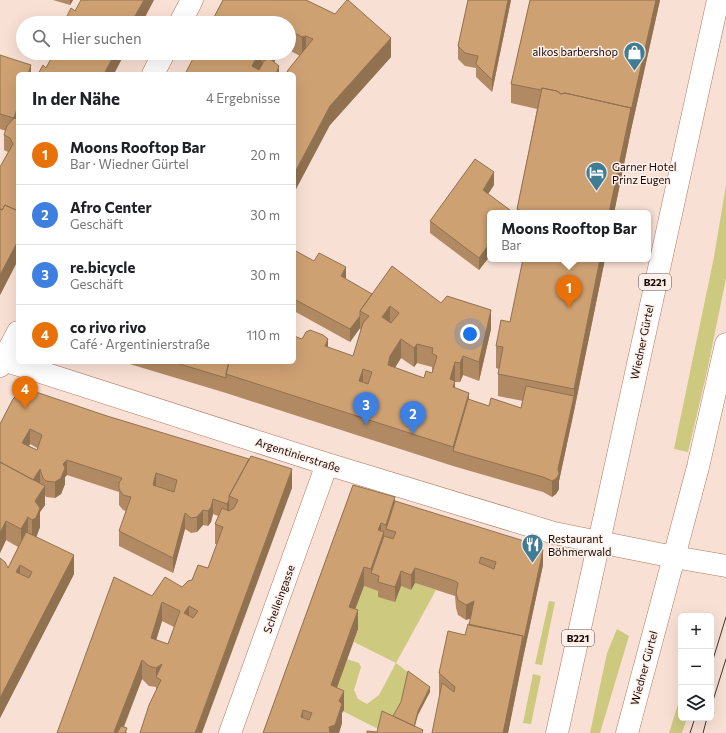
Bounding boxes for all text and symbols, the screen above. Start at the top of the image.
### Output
search box [16,16,296,60]
icon: search [30,27,52,49]
text: Hier suchen [62,29,142,47]
shop icon: alkos barbershop [621,39,647,72]
place label: alkos barbershop [533,45,618,58]
text: In der Nähe [32,88,120,109]
text: 4 Ergebnisse [206,90,280,106]
text: Moons Rooftop Bar [70,138,206,156]
text: 1 [42,147,48,163]
text: 20 m [251,147,280,163]
text: Bar · Wiedner Gürtel [70,156,189,172]
hotel icon: Garner Hotel Prinz Eugen [584,160,610,193]
place label: Garner Hotel Prinz Eugen [612,160,677,186]
text: Afro Center [70,198,152,216]
text: 2 [41,207,49,223]
text: 30 m [250,207,280,223]
popup [487,210,651,262]
text: Geschäft [70,216,123,232]
text: Moons Rooftop Bar [501,219,637,237]
text: Bar [501,237,522,253]
text: re.bicycle [70,258,135,276]
text: 3 [41,267,49,283]
text: 30 m [250,267,280,283]
road number: B221 [639,274,671,290]
pin: 1 [556,275,582,308]
text: Geschäft [70,276,123,292]
street label: Wiedner Gürtel [627,303,656,381]
text: co rivo rivo [70,318,146,336]
your location [460,324,480,344]
text: 4 [41,327,49,343]
text: 110 m [247,327,280,343]
text: Café · Argentinierstraße [70,336,210,352]
pin: 4 [12,376,38,409]
pin: 3 [353,392,379,425]
pin: 2 [400,401,426,434]
street label: Argentinierstraße [254,435,342,474]
restaurant icon: Restaurant Böhmerwald [520,532,546,565]
place label: Restaurant Böhmerwald [548,532,611,558]
street label: Schelleingasse [260,563,297,635]
map controls [678,613,714,721]
button: + [678,613,714,649]
street label: Wiedner Gürtel [627,629,660,706]
road number: B221 [562,630,594,646]
button: − [678,649,714,685]
button: layers [678,685,714,721]

